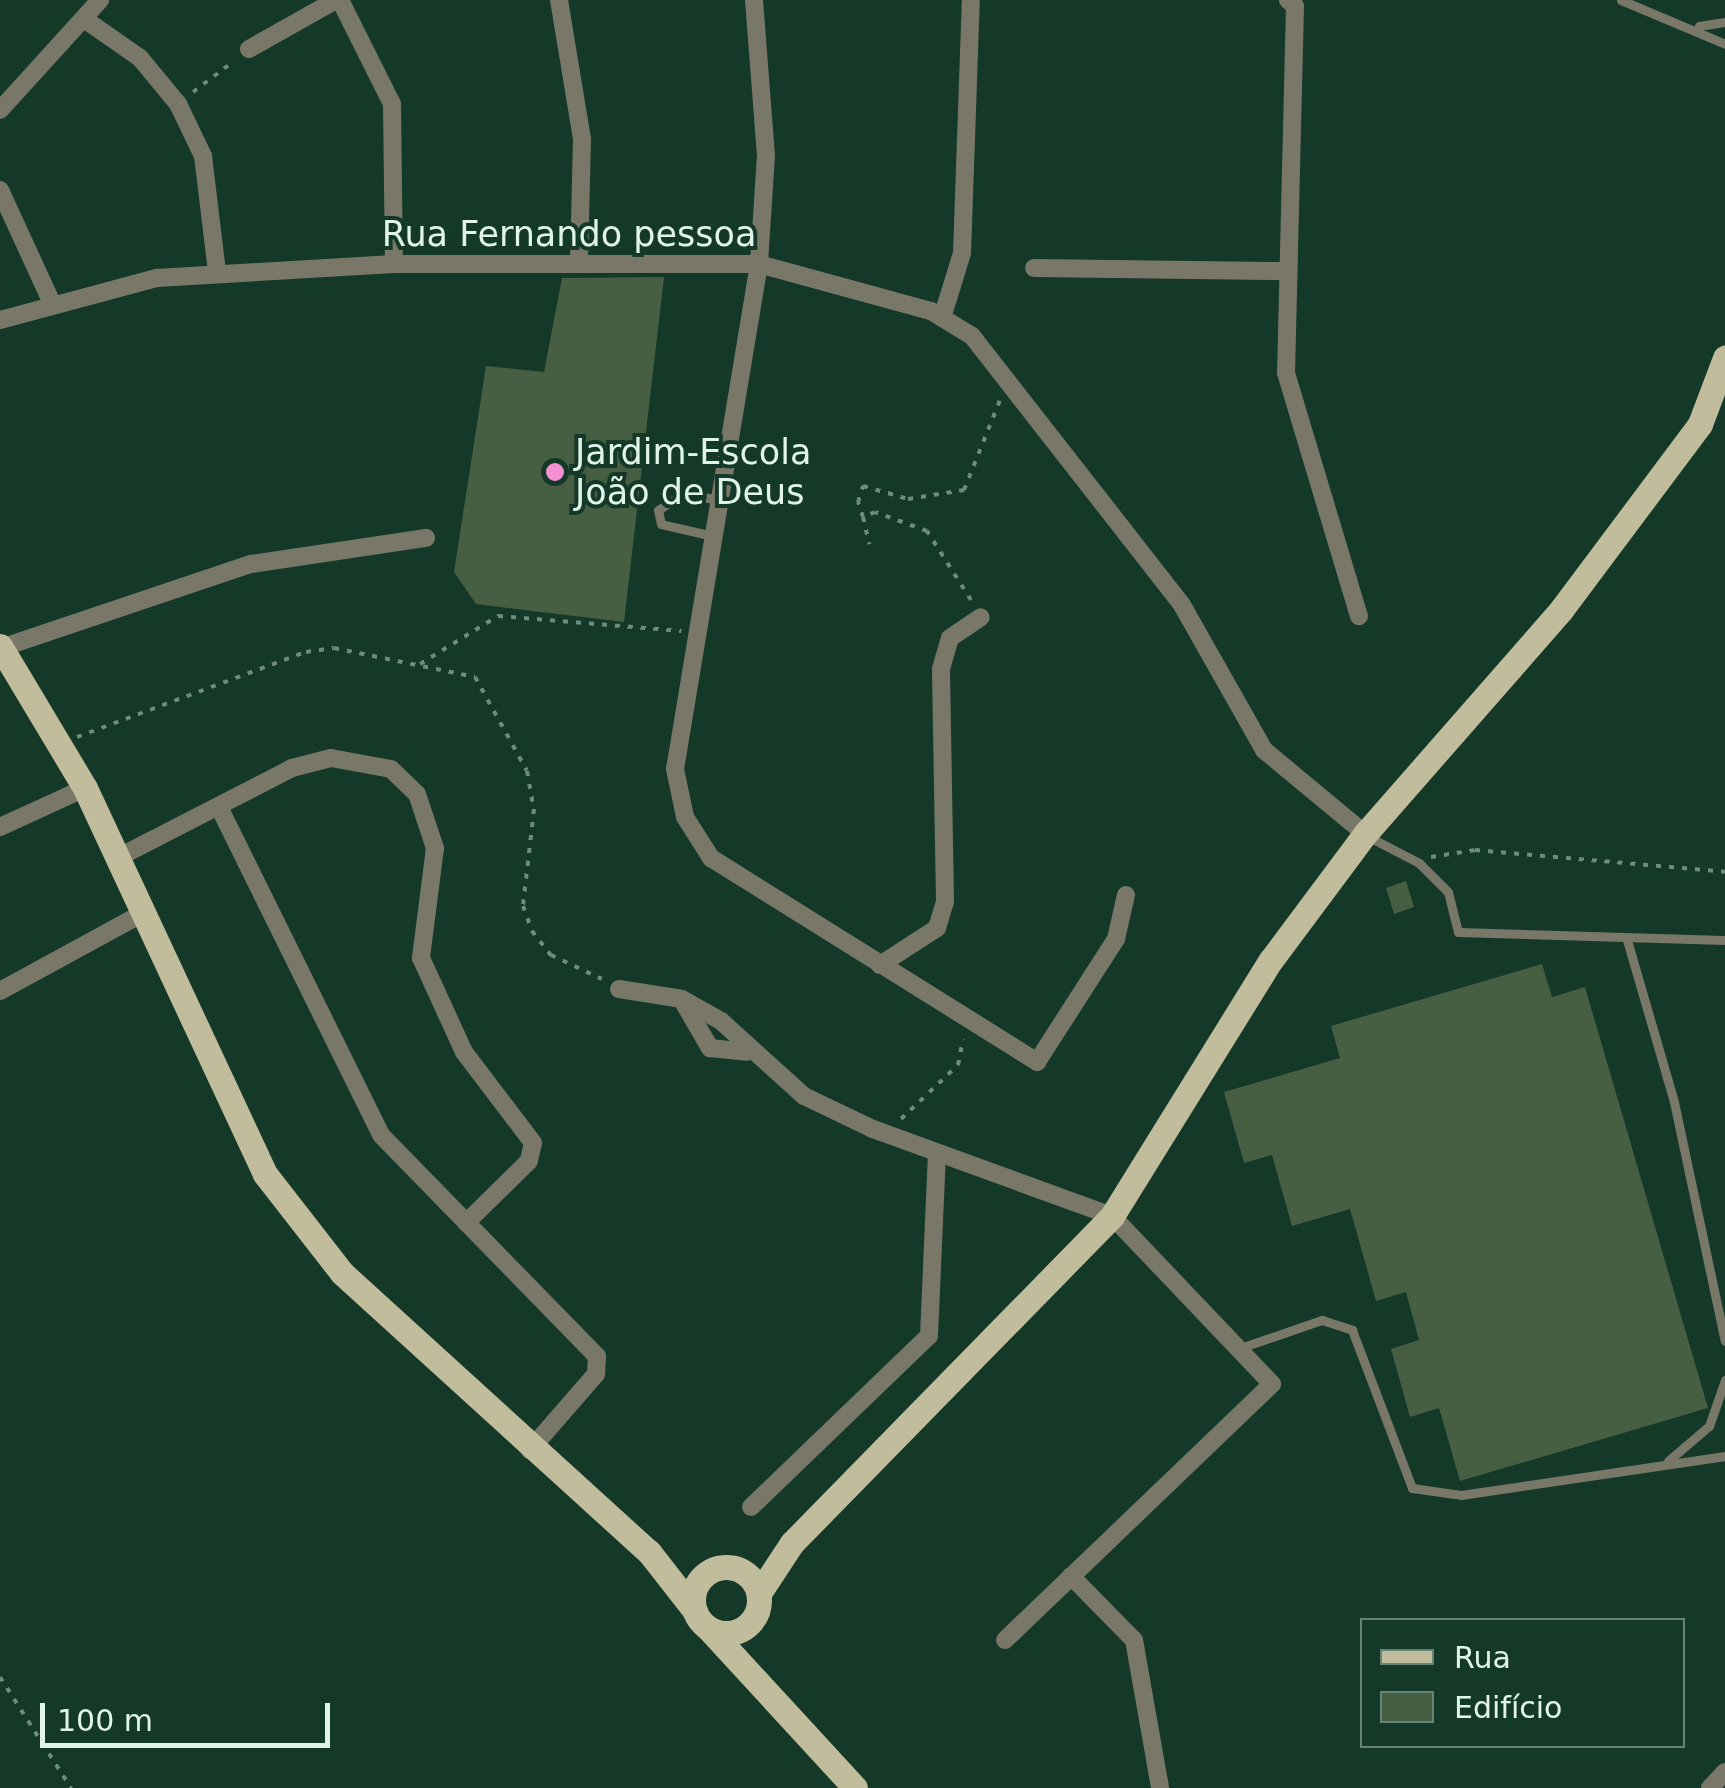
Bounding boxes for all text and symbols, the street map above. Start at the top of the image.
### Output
street label: Rua Fernando pessoa [382,213,756,255]
place label: Jardim-Escola João de Deus [575,431,811,513]
marker: Jardim-Escola João de Deus [544,461,566,483]
legend [1360,1618,1685,1748]
text: Rua [1454,1640,1511,1675]
scale bar [45,1683,335,1745]
text: Edifício [1454,1690,1562,1725]
text: 100 m [57,1703,153,1738]

